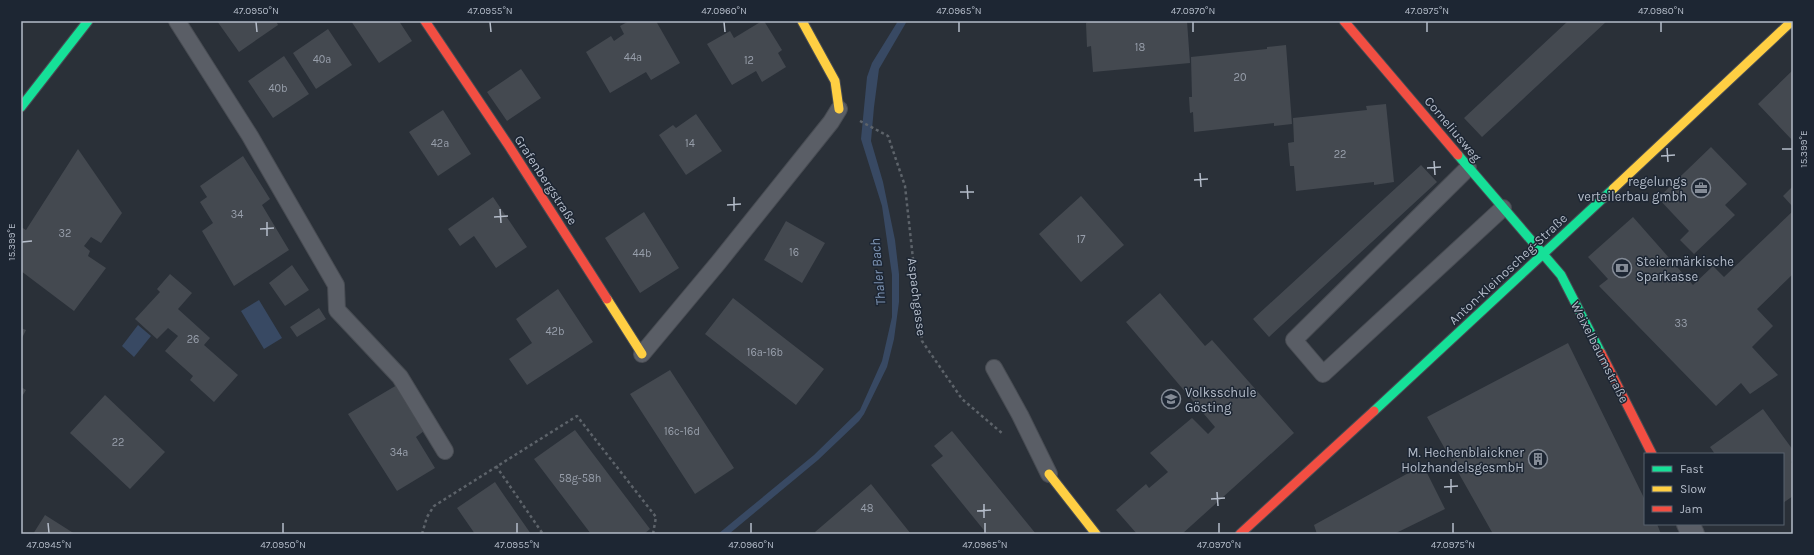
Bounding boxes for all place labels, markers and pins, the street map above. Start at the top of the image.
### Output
place label: regelungs verteilerbau gmbh [1578,174,1687,204]
office icon: regelungs verteilerbau gmbh [1690,177,1712,199]
place label: Steiermärkische Sparkasse [1636,254,1734,284]
bank icon: Steiermärkische Sparkasse [1611,257,1633,279]
place label: Volksschule Gösting [1185,385,1257,415]
school or university icon: Volksschule Gösting [1160,388,1182,410]
place label: M. Hechenblaickner HolzhandelsgesmbH [1401,445,1524,475]
building icon: M. Hechenblaickner HolzhandelsgesmbH [1527,448,1549,470]

